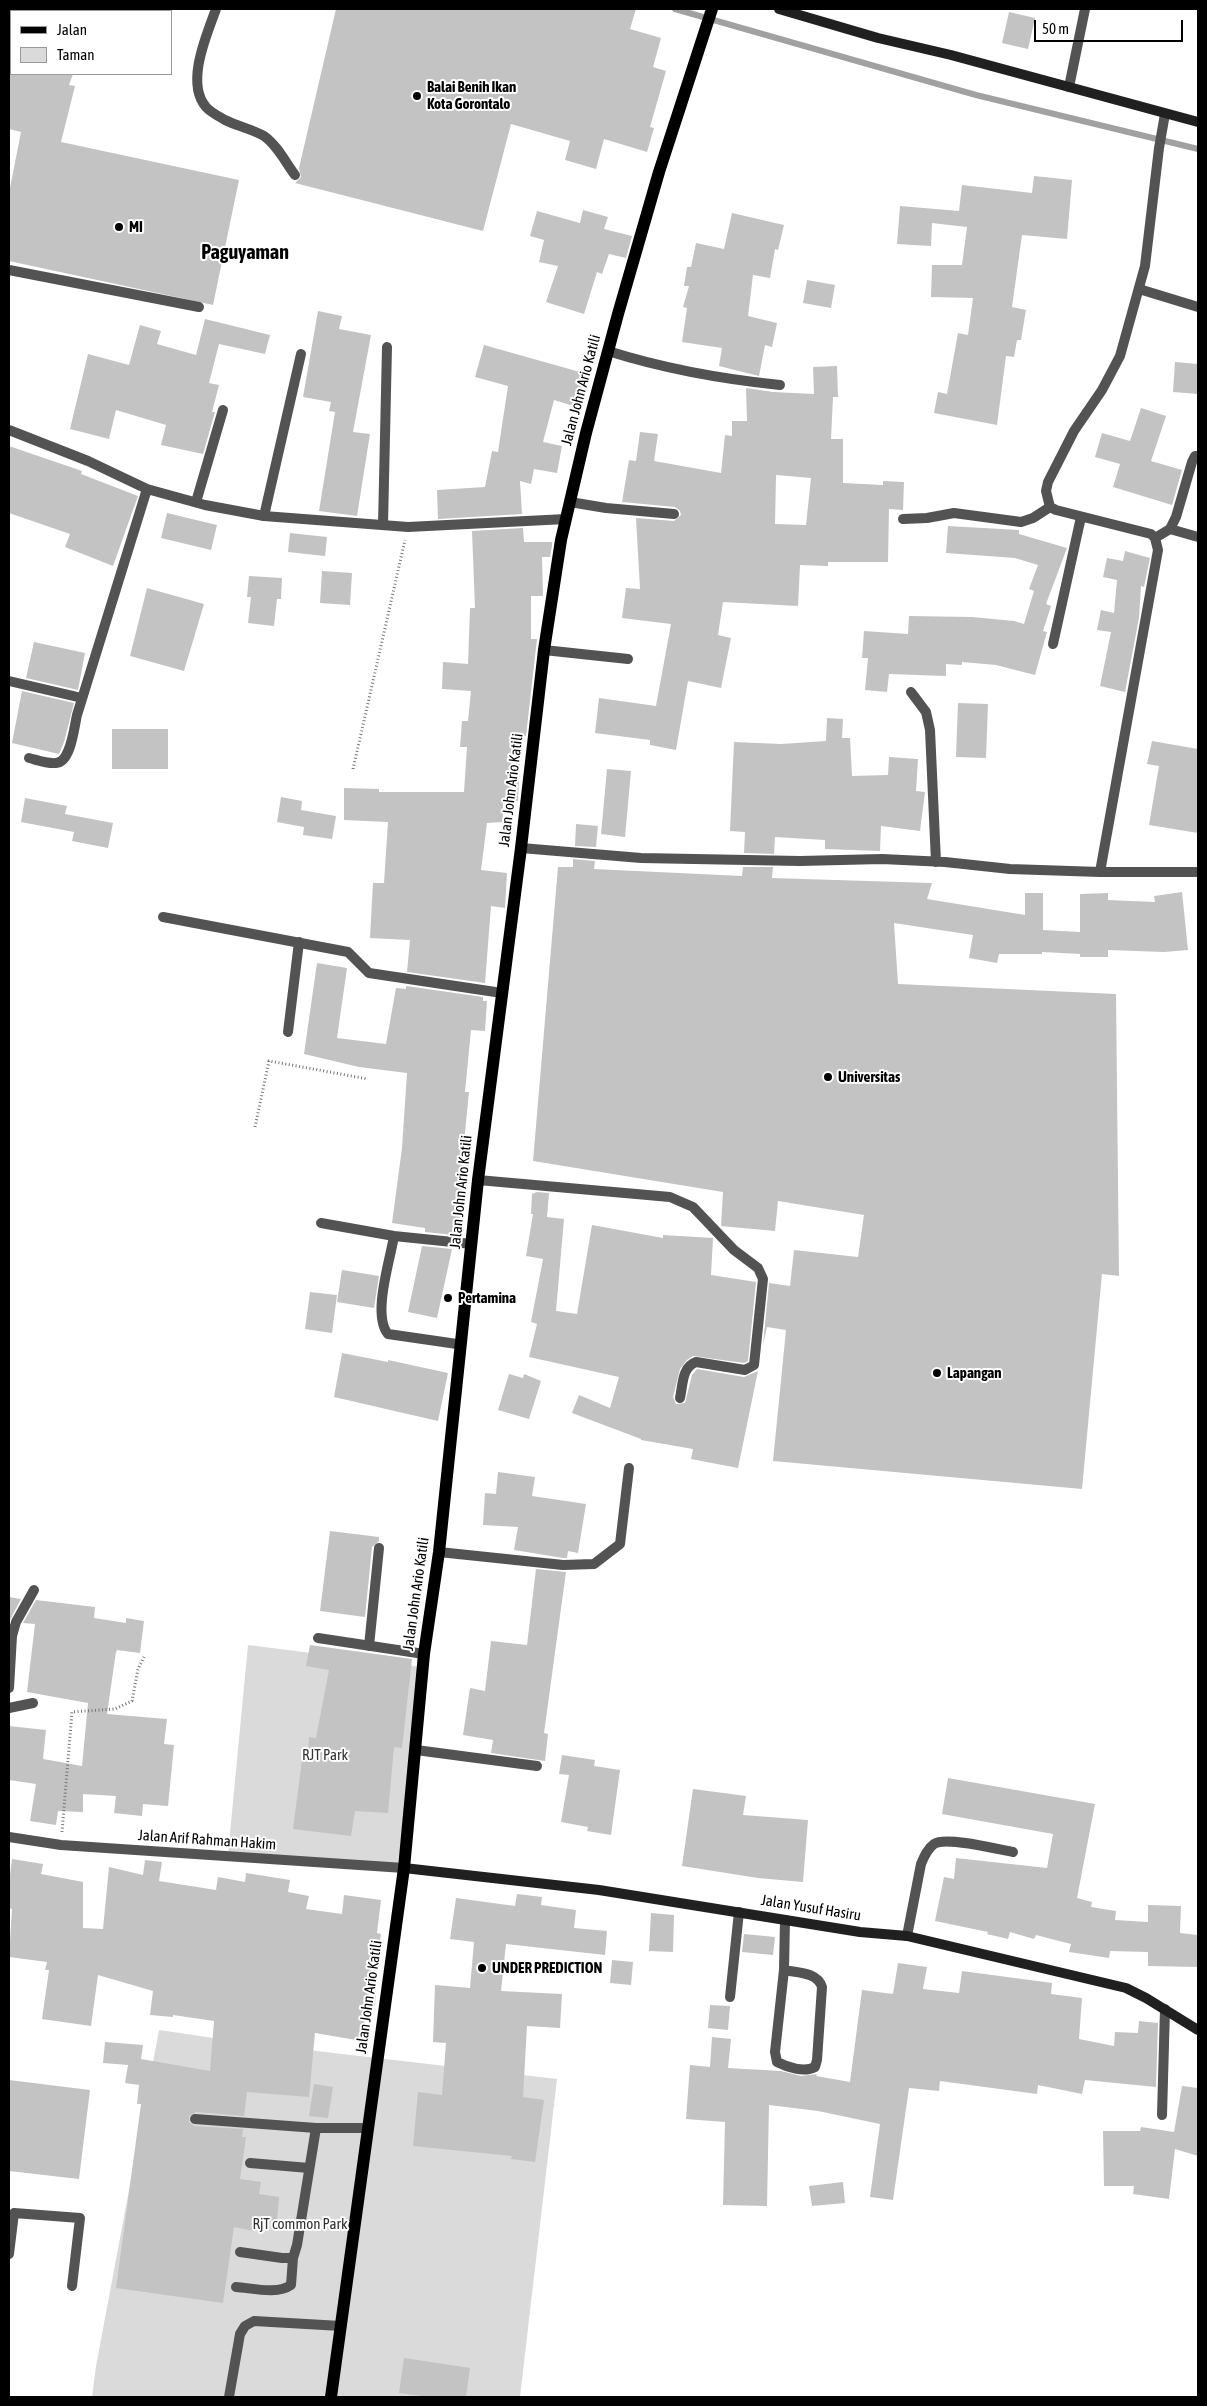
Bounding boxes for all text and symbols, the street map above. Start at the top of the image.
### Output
legend [10,10,172,75]
scale bar [1037,10,1186,42]
text: 50 m [1042,20,1069,37]
text: Jalan [57,21,87,38]
text: Taman [57,46,95,63]
place label: Balai Benih Ikan Kota Gorontalo [427,78,516,113]
marker: Balai Benih Ikan Kota Gorontalo [411,90,423,102]
place label: MI [129,218,143,236]
marker: MI [113,221,125,233]
district label: Paguyaman [201,241,289,265]
street label: Jalan John Ario Katili [558,333,604,447]
street label: Jalan John Ario Katili [495,732,527,848]
place label: Universitas [838,1068,900,1086]
marker: Universitas [822,1071,834,1083]
street label: Jalan John Ario Katili [446,1134,476,1250]
place label: Pertamina [458,1289,516,1307]
marker: Pertamina [442,1292,454,1304]
place label: Lapangan [947,1364,1002,1382]
marker: Lapangan [931,1367,943,1379]
street label: Jalan John Ario Katili [399,1536,433,1652]
park label: RJT Park [302,1746,348,1764]
street label: Jalan Arif Rahman Hakim [137,1826,277,1854]
street label: Jalan Yusuf Hasiru [760,1891,862,1925]
street label: Jalan John Ario Katili [352,1939,386,2055]
place label: UNDER PREDICTION [492,1959,602,1977]
marker: UNDER PREDICTION [476,1962,488,1974]
park label: RjT common Park [252,2215,348,2233]

